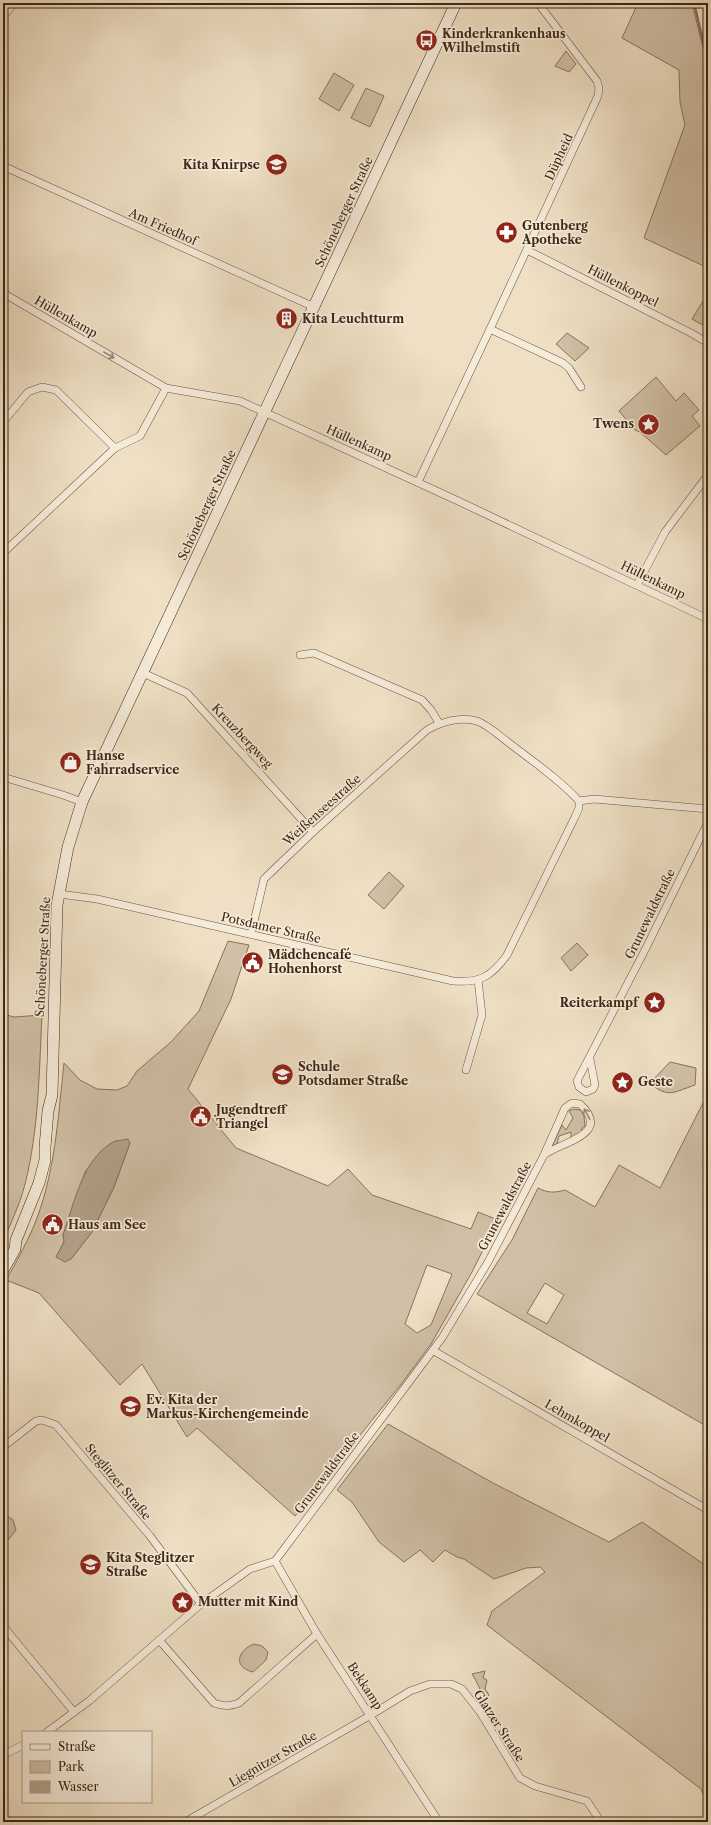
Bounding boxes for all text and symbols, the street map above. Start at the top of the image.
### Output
place label: Kinderkrankenhaus Wilhelmstift [441,26,566,55]
bus stop icon: Kinderkrankenhaus Wilhelmstift [414,28,440,54]
street label: Düpheid [541,131,576,182]
school or university icon: Kita Knirpse [263,152,289,178]
street label: Schöneberger Straße [311,154,376,270]
place label: Kita Knirpse [183,157,260,172]
street label: Am Friedhof [126,204,201,249]
place label: Gutenberg Apotheke [521,218,589,247]
pharmacy icon: Gutenberg Apotheke [493,220,519,246]
street label: Hüllenkoppel [585,261,662,310]
street label: Hüllenkamp [32,293,100,341]
building icon: Kita Leuchtturm [273,306,299,332]
place label: Kita Leuchtturm [302,311,404,326]
one-way arrow [103,351,115,359]
place icon: Twens [636,411,662,437]
place label: Twens [593,416,634,431]
street label: Hüllenkamp [324,421,394,464]
street label: Schöneberger Straße [174,447,239,563]
street label: Hüllenkamp [618,557,688,602]
street label: Kreuzbergweg [209,700,276,771]
place label: Hanse Fahrradservice [86,748,179,777]
shop icon: Hanse Fahrradservice [57,750,83,776]
street label: Weißenseestraße [279,771,364,849]
street label: Grunewaldstraße [621,866,678,961]
street label: Schöneberger Straße [32,896,53,1017]
street label: Potsdamer Straße [220,909,323,946]
place label: Mädchencafé Hohenhorst [268,947,351,976]
public building icon: Mädchencafé Hohenhorst [239,949,265,975]
place icon: Reiterkampf [641,990,667,1016]
place label: Reiterkampf [560,995,640,1010]
place label: Schule Potsdamer Straße [298,1059,408,1088]
school or university icon: Schule Potsdamer Straße [269,1061,295,1087]
place icon: Geste [609,1069,635,1095]
place label: Geste [638,1074,673,1089]
place label: Jugendtreff Triangel [214,1102,288,1131]
public building icon: Jugendtreff Triangel [187,1104,213,1130]
one-way arrow [582,1108,590,1120]
street label: Grunewaldstraße [475,1158,534,1253]
public building icon: Haus am See [39,1212,65,1238]
place label: Haus am See [68,1217,146,1232]
place label: Ev. Kita der Markus-Kirchengemeinde [146,1392,309,1421]
school or university icon: Ev. Kita der Markus-Kirchengemeinde [118,1394,144,1420]
street label: Lehmkoppel [542,1396,613,1445]
street label: Grunewaldstraße [291,1429,362,1517]
street label: Steglitzer Straße [82,1441,155,1523]
place label: Kita Steglitzer Straße [106,1550,194,1579]
school or university icon: Kita Steglitzer Straße [78,1552,104,1578]
place icon: Mutter mit Kind [169,1589,195,1615]
place label: Mutter mit Kind [198,1594,298,1609]
street label: Bekkamp [345,1659,386,1712]
street label: Glatzer Straße [471,1687,528,1765]
street label: Liegnitzer Straße [226,1727,319,1790]
legend [22,1731,152,1803]
text: Straße [58,1739,96,1754]
text: Park [58,1759,85,1774]
text: Wasser [57,1779,99,1794]

